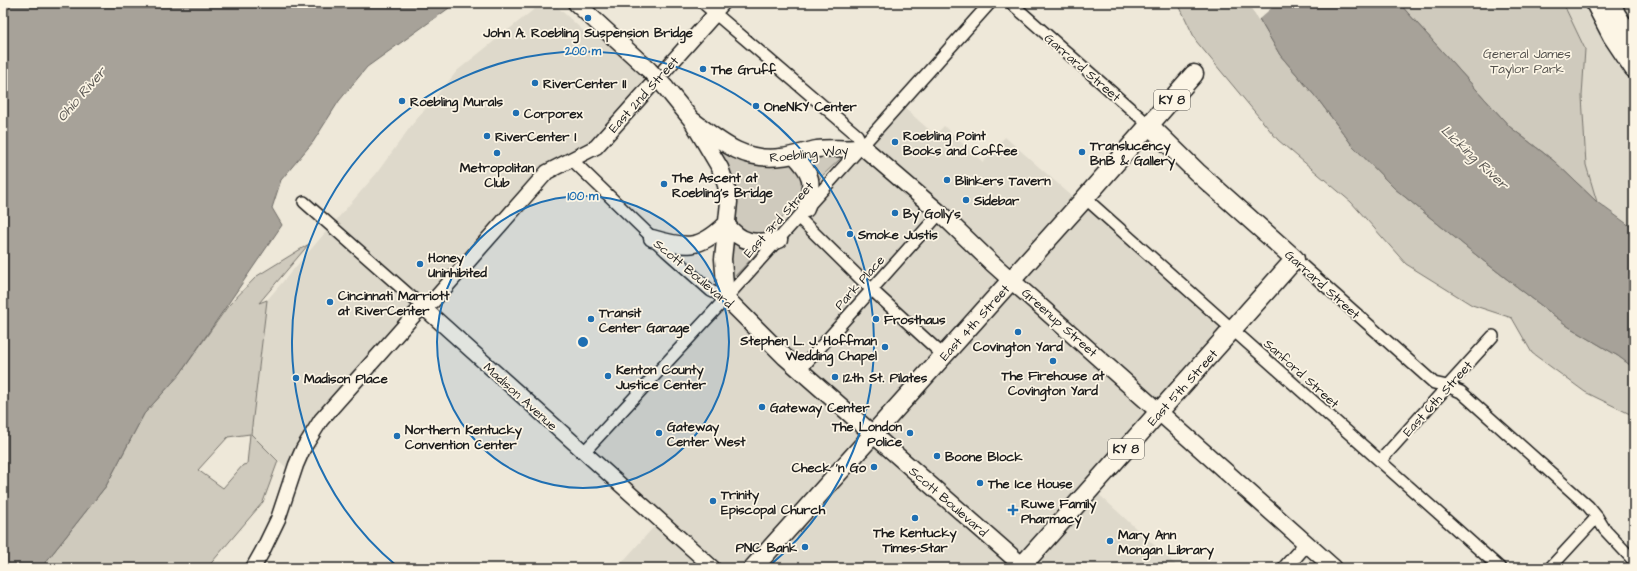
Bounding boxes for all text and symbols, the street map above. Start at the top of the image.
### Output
marker: John A. Roebling Suspension Bridge [583,13,593,23]
place label: John A. Roebling Suspension Bridge [482,24,693,44]
street label: Garrard Street [1040,30,1125,106]
text: 200 m [564,43,602,60]
park label: General James Taylor Park [1483,45,1571,79]
street label: East 2nd Street [605,52,683,137]
place label: The Gruff [710,61,777,79]
water label: Ohio River [52,62,112,126]
marker: The Gruff [698,64,708,74]
place label: RiverCenter II [543,75,627,93]
marker: RiverCenter II [530,78,540,88]
road number: KY 8 [1154,90,1190,110]
place label: Roebling Murals [410,93,504,113]
marker: Roebling Murals [397,96,407,106]
place label: OneNKY Center [764,98,857,116]
marker: OneNKY Center [751,101,761,111]
place label: Corporex [524,105,583,124]
marker: Corporex [511,108,521,118]
water label: Licking River [1436,121,1513,195]
place label: Roebling Point Books and Coffee [903,127,1018,160]
place label: RiverCenter I [495,128,577,146]
marker: RiverCenter I [482,131,492,141]
marker: Roebling Point Books and Coffee [890,137,900,147]
place label: Translucency BnB & Gallery [1089,137,1176,171]
street label: Roebling Way [769,141,850,168]
marker: Translucency BnB & Gallery [1077,147,1087,157]
marker: Metropolitan Club [492,148,502,158]
place label: Metropolitan Club [460,159,535,192]
place label: The Ascent at Roebling’s Bridge [671,169,773,204]
place label: Blinkers Tavern [955,172,1051,190]
marker: Blinkers Tavern [942,175,952,185]
street label: East 3rd Street [740,177,818,262]
marker: The Ascent at Roebling’s Bridge [659,179,669,189]
text: 100 m [568,188,599,205]
place label: Sidebar [973,192,1020,210]
marker: Sidebar [961,195,971,205]
place label: By Golly's [903,205,961,224]
marker: By Golly's [890,208,900,218]
place label: Smoke Justis [857,226,938,244]
marker: Smoke Justis [845,229,855,239]
street label: Scott Boulevard [650,235,737,313]
street label: Garrard Street [1281,246,1364,324]
place label: Honey Uninhibited [427,249,487,282]
street label: Park Place [830,252,889,314]
marker: Honey Uninhibited [415,259,425,269]
street label: East 4th Street [936,280,1014,365]
street label: Greenup Street [1018,284,1102,362]
place label: Cincinnati Marriott at RiverCenter [337,287,450,320]
marker: Cincinnati Marriott at RiverCenter [325,297,335,307]
place label: Transit Center Garage [598,304,690,339]
place label: Frosthaus [884,311,946,329]
marker: Transit Center Garage [586,314,596,324]
marker: Frosthaus [871,314,881,324]
marker: Covington Yard [1013,327,1023,337]
place label: Stephen L. J. Hoffman Wedding Chapel [739,332,877,367]
centre of rings [576,335,590,349]
street label: Sanford Street [1260,335,1343,413]
place label: Covington Yard [973,338,1063,358]
marker: Stephen L. J. Hoffman Wedding Chapel [880,342,890,352]
street label: East 5th Street [1143,345,1223,430]
marker: The Firehouse at Covington Yard [1048,356,1058,366]
street label: East 6th Street [1399,356,1477,441]
street label: Madison Avenue [479,359,561,435]
place label: Kenton County Justice Center [615,361,707,394]
place label: The Firehouse at Covington Yard [1001,367,1105,402]
place label: 12th St. Pilates [843,369,928,387]
place label: Madison Place [304,370,388,388]
marker: Kenton County Justice Center [603,371,613,381]
marker: 12th St. Pilates [830,372,840,382]
marker: Madison Place [291,373,301,383]
place label: Gateway Center [770,399,870,418]
marker: Gateway Center [757,402,767,412]
place label: Gateway Center West [667,418,746,451]
place label: The London Police [831,418,902,451]
place label: Northern Kentucky Convention Center [405,421,523,454]
marker: Gateway Center West [654,428,664,438]
marker: The London Police [905,428,915,438]
marker: Northern Kentucky Convention Center [392,431,402,441]
road number: KY 8 [1108,439,1144,459]
place label: Boone Block [945,448,1023,466]
marker: Boone Block [932,451,942,461]
place label: Check ’n Go [792,459,867,477]
marker: Check ’n Go [869,462,879,472]
street label: Scott Boulevard [905,462,992,541]
place label: The Ice House [987,475,1073,493]
marker: The Ice House [975,478,985,488]
place label: Trinity Episcopal Church [720,486,826,520]
place label: Ruwe Family Pharmacy [1021,495,1097,529]
marker: Trinity Episcopal Church [708,496,718,506]
marker: Ruwe Family Pharmacy [1008,505,1018,515]
marker: The Kentucky Times-Star [910,513,920,523]
place label: The Kentucky Times-Star [872,524,958,557]
place label: Mary Ann Mongan Library [1118,526,1215,561]
marker: Mary Ann Mongan Library [1105,536,1115,546]
place label: PNC Bank [736,539,798,557]
marker: PNC Bank [800,542,810,552]

